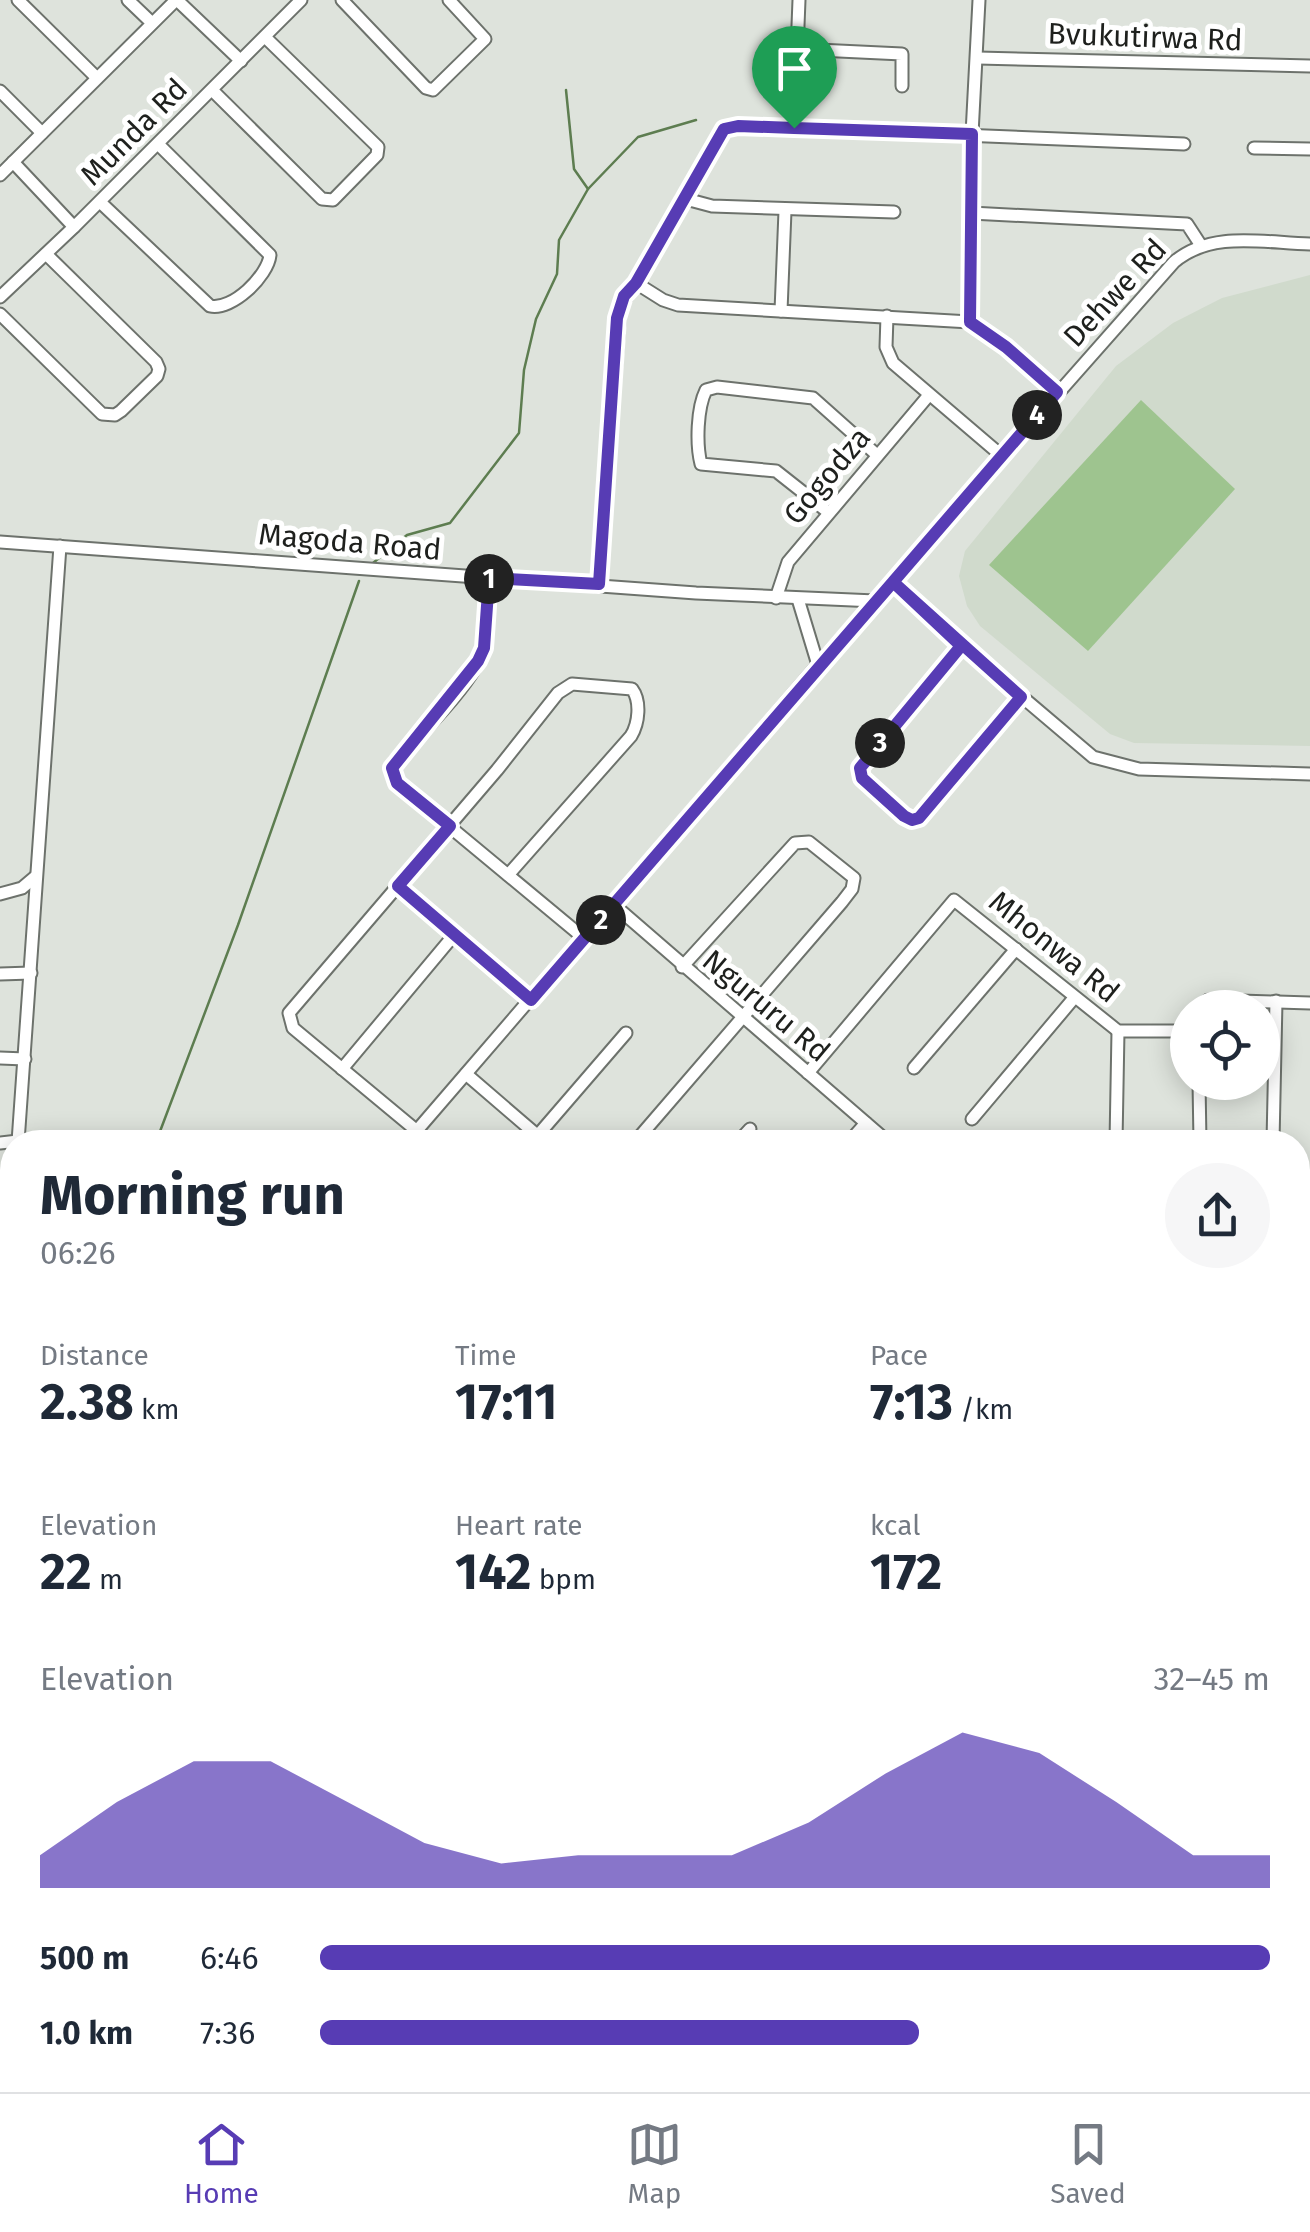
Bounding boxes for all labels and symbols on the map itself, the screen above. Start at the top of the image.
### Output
street label: Bvukutirwa Rd [1047,16,1243,58]
pin [752,26,837,129]
street label: Munda Rd [73,71,195,193]
street label: Dehwe Rd [1056,231,1174,355]
pin: 4 [1012,390,1062,440]
street label: Gogodza [776,420,878,532]
street label: Magoda Road [257,516,443,568]
pin: 1 [464,554,514,604]
pin: 3 [855,718,905,768]
street label: Mhonwa Rd [982,884,1126,1010]
pin: 2 [576,895,626,945]
street label: Ngururu Rd [695,942,837,1070]

